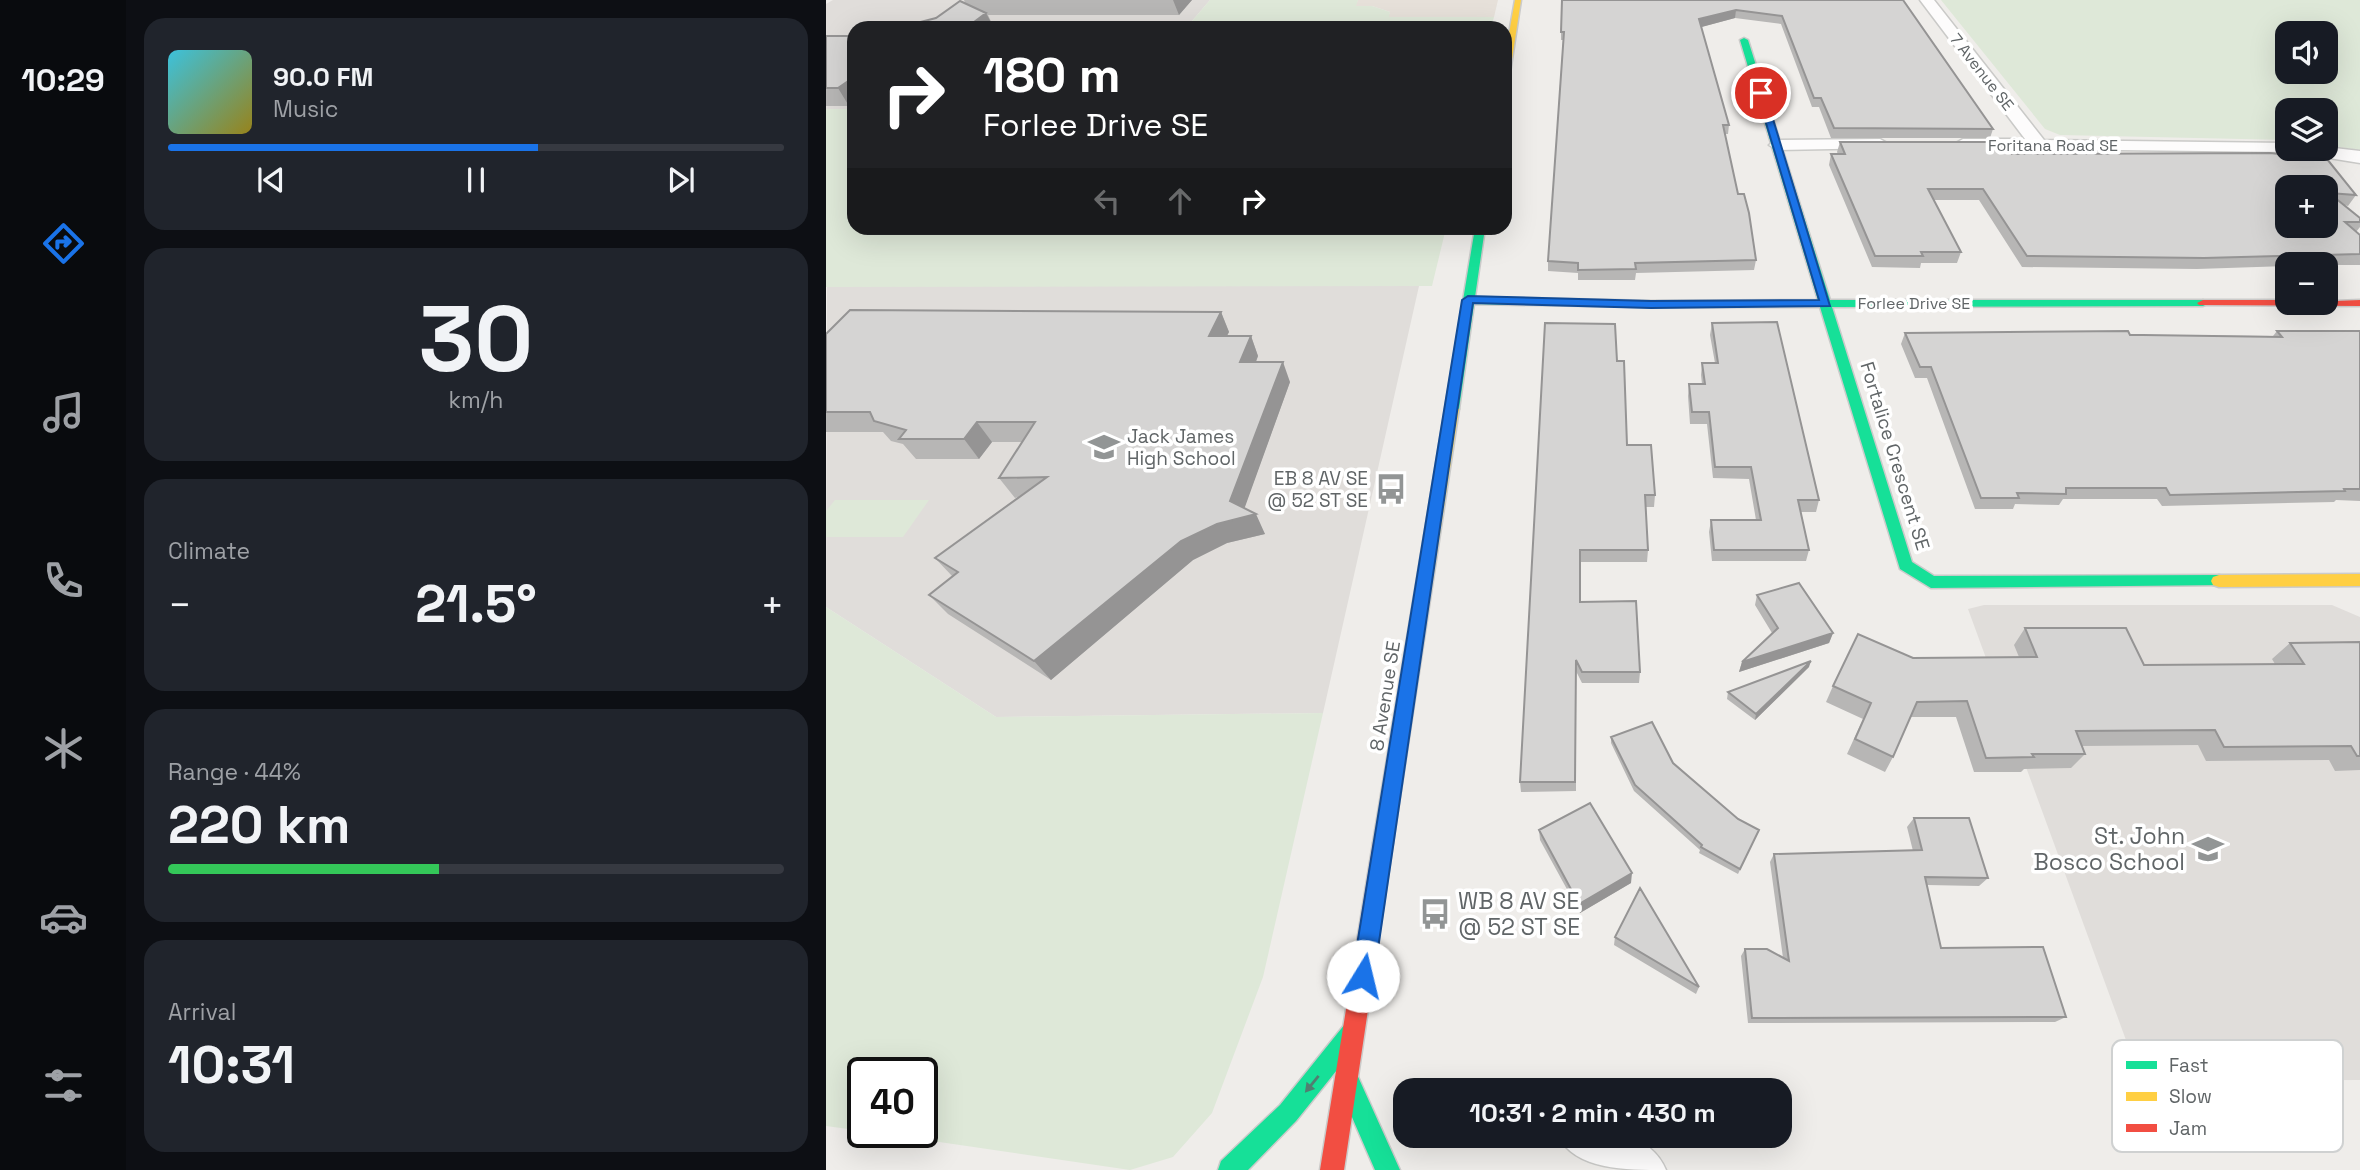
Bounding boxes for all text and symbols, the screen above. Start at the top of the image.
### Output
map controls [2275,21,2338,315]
button: sound [2275,21,2338,84]
street label: 7 Avenue SE [1945,29,2019,115]
text: 180 m [983,44,1121,106]
icon: right [868,49,959,140]
text: 10:29 [21,60,105,100]
text: 90.0 FM [273,60,373,94]
pin [1731,63,1791,123]
icon: arrive [1742,74,1780,112]
text: Music [273,94,338,124]
button: layers [2275,98,2338,161]
text: Forlee Drive SE [983,105,1208,145]
street label: Foritana Road SE [1988,135,2118,156]
icon: previous [252,161,290,199]
icon: pause [457,161,495,199]
icon: next [662,161,700,199]
button: + [2275,175,2338,238]
icon: left [1088,182,1126,220]
icon: ahead [1161,182,1199,220]
icon: right [1234,182,1272,220]
icon: directions [39,219,88,268]
button: − [2275,252,2338,315]
text: 30 [419,281,533,398]
street label: Forlee Drive SE [1858,293,1970,314]
street label: Fortalice Crescent SE [1854,359,1936,553]
text: km/h [449,385,503,415]
icon: music [39,388,88,437]
place label: Jack James High School [1127,424,1236,471]
school or university icon: Jack James High School [1087,430,1121,464]
place label: EB 8 AV SE @ 52 ST SE [1267,466,1368,513]
bus stop icon: EB 8 AV SE @ 52 ST SE [1374,472,1408,506]
text: Climate [168,536,250,566]
icon: phone [39,556,88,605]
text: 21.5° [415,571,537,637]
text: − [168,581,192,629]
text: + [760,581,784,629]
street label: 8 Avenue SE [1364,639,1406,753]
icon: climate [39,724,88,773]
text: Range · 44% [168,757,301,787]
text: 220 km [168,792,350,858]
place label: St. John Bosco School [2034,821,2185,877]
school or university icon: St. John Bosco School [2191,832,2225,866]
place label: WB 8 AV SE @ 52 ST SE [1458,886,1580,942]
icon: car [39,893,88,942]
bus stop icon: WB 8 AV SE @ 52 ST SE [1418,897,1452,931]
position arrow [1326,939,1400,1013]
text: Arrival [168,997,236,1027]
text: 10:31 [168,1032,295,1098]
legend [2112,1040,2343,1152]
text: Fast [2169,1053,2209,1078]
speed limit sign: 40 [847,1057,938,1148]
icon: filters [39,1061,88,1110]
one-way arrow [1304,1074,1319,1092]
text: Slow [2169,1084,2212,1109]
text: 10:31 · 2 min · 430 m [1469,1096,1716,1130]
text: Jam [2169,1116,2207,1141]

